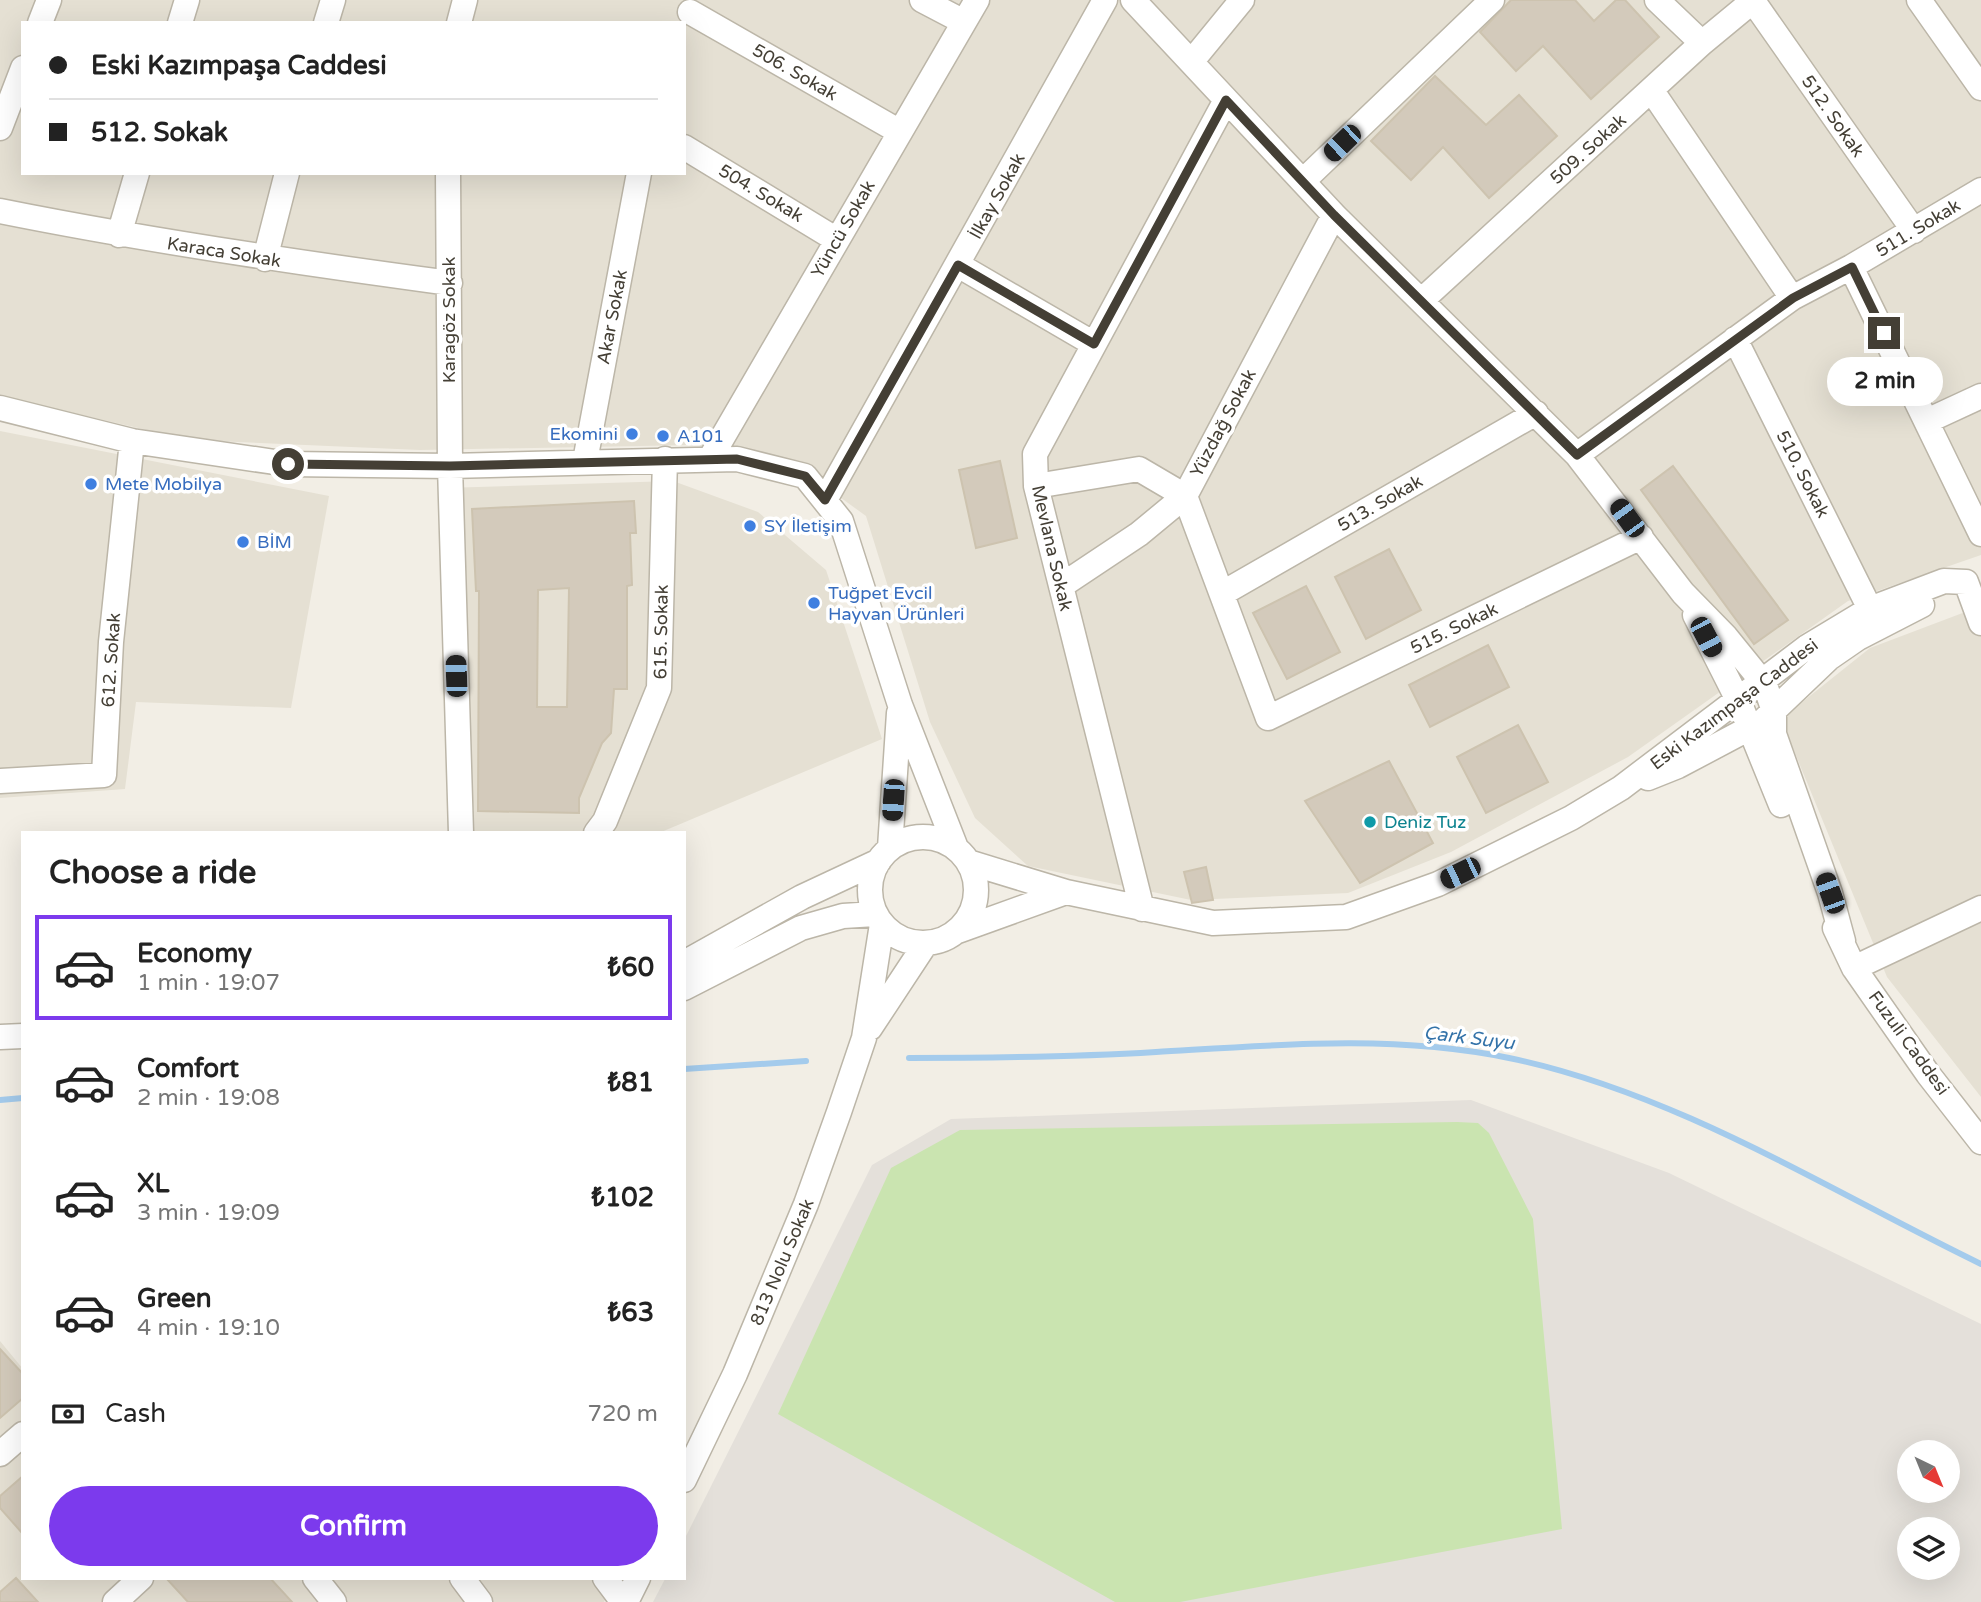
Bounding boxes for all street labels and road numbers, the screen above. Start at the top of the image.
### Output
street label: 506. Sokak [748,39,842,105]
street label: 512. Sokak [1797,71,1869,161]
street label: 509. Sokak [1545,109,1631,189]
street label: İlkay Sokak [964,149,1030,243]
street label: 504. Sokak [715,159,807,227]
street label: Yüncü Sokak [806,176,880,282]
street label: 511. Sokak [1872,194,1964,262]
street label: Karaca Sokak [165,232,283,272]
street label: Karagöz Sokak [438,256,460,383]
street label: Akar Sokak [592,267,632,366]
street label: Yüzdağ Sokak [1185,365,1261,481]
street label: 510. Sokak [1772,427,1834,521]
street label: 513. Sokak [1333,470,1427,536]
street label: Mevlana Sokak [1027,483,1077,613]
street label: 615. Sokak [649,584,673,680]
street label: 515. Sokak [1407,597,1502,659]
street label: 612. Sokak [97,612,125,708]
street label: Eski Kazımpaşa Caddesi [1646,634,1822,774]
street label: Fuzuli Caddesi [1864,987,1954,1099]
street label: 813 Nolu Sokak [745,1195,819,1329]

